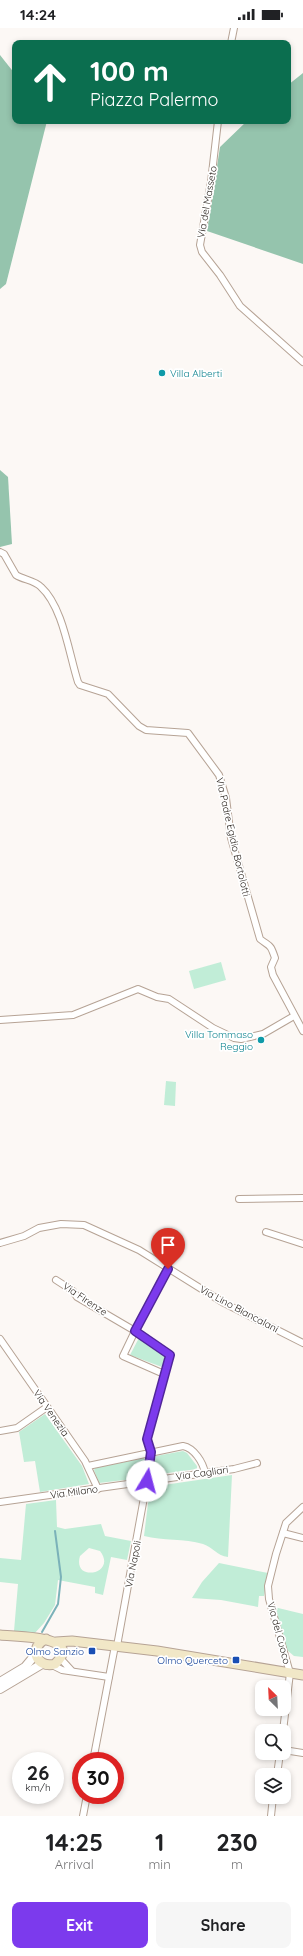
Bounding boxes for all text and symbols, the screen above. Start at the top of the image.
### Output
text: 14:24 [20,5,56,24]
text: 100 m [90,53,169,88]
icon: ahead [24,56,76,108]
text: Piazza Palermo [90,88,218,111]
street label: Via del Masseto [194,165,220,239]
place label: Villa Alberti [170,367,222,380]
marker: Villa Alberti [157,368,167,378]
street label: Via Padre Egidio Bortolotti [213,776,253,898]
place label: Villa Tommaso Reggio [185,1028,253,1053]
marker: Villa Tommaso Reggio [256,1035,266,1045]
pin [151,1228,185,1269]
icon: arrive [157,1234,179,1256]
street label: Via Firenze [60,1279,110,1319]
street label: Via Lino Biancalani [197,1283,281,1335]
street label: Via Venezia [30,1387,72,1439]
position arrow [126,1460,168,1502]
street label: Via Cagliari [175,1463,229,1483]
street label: Via Milano [49,1482,99,1502]
street label: Via Napoli [122,1539,144,1589]
street label: Via del Cuoco [264,1600,294,1666]
place label: Olmo Sanzio [26,1645,84,1658]
marker: Olmo Sanzio [87,1646,97,1656]
place label: Olmo Querceto [157,1654,228,1667]
marker: Olmo Querceto [231,1655,241,1665]
north arrow [255,1680,291,1716]
map controls [255,1680,291,1804]
button: search [255,1724,291,1760]
speed limit sign: 30 [72,1752,124,1804]
text: 26 [27,1760,49,1785]
button: layers [255,1768,291,1804]
text: km/h [25,1781,51,1794]
text: 14:25 [46,1827,103,1857]
text: 1 [155,1827,164,1857]
text: 230 [216,1827,257,1857]
text: Arrival [55,1856,94,1872]
text: min [149,1856,171,1872]
text: m [231,1856,243,1872]
button: Exit [12,1902,148,1948]
button: Share [156,1902,291,1948]

